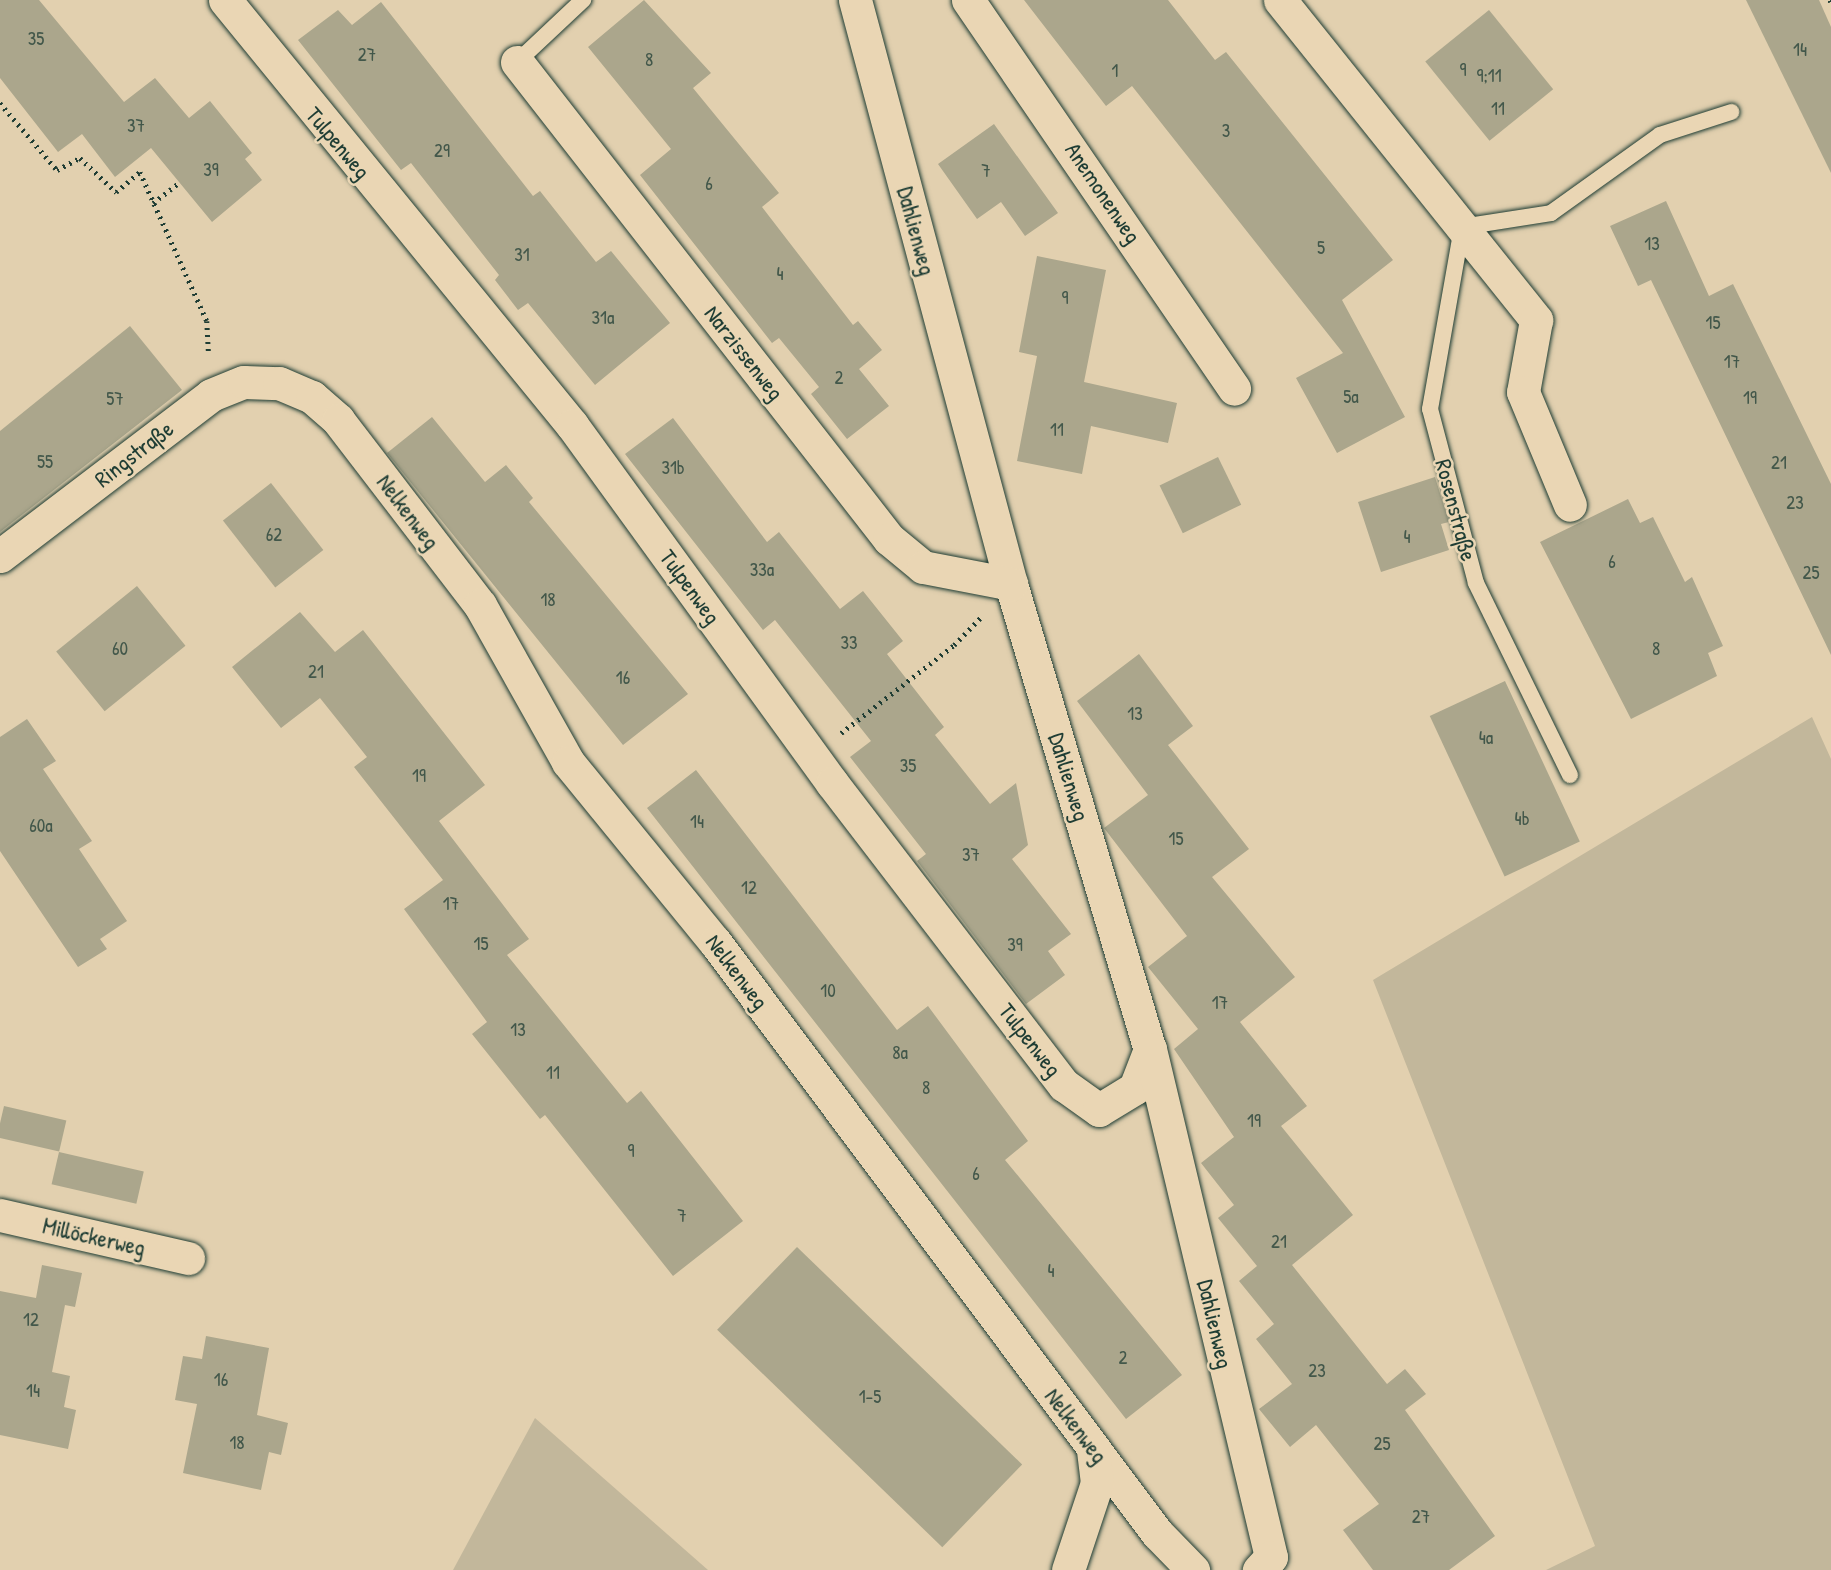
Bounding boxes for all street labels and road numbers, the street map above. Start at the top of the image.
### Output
street label: Tulpenweg [300,101,376,185]
street label: Anemonenweg [1059,137,1147,249]
street label: Dahlienweg [891,184,941,278]
street label: Narzissenweg [699,300,789,406]
street label: Ringstraße [89,415,179,493]
street label: Rosenstraße [1429,456,1483,564]
street label: Nelkenweg [371,469,445,555]
street label: Tulpenweg [654,544,726,630]
street label: Dahlienweg [1043,730,1095,824]
street label: Nelkenweg [700,929,774,1015]
street label: Tulpenweg [993,998,1067,1082]
street label: Millöckerweg [40,1212,148,1262]
street label: Dahlienweg [1191,1277,1239,1371]
street label: Nelkenweg [1039,1383,1113,1469]

